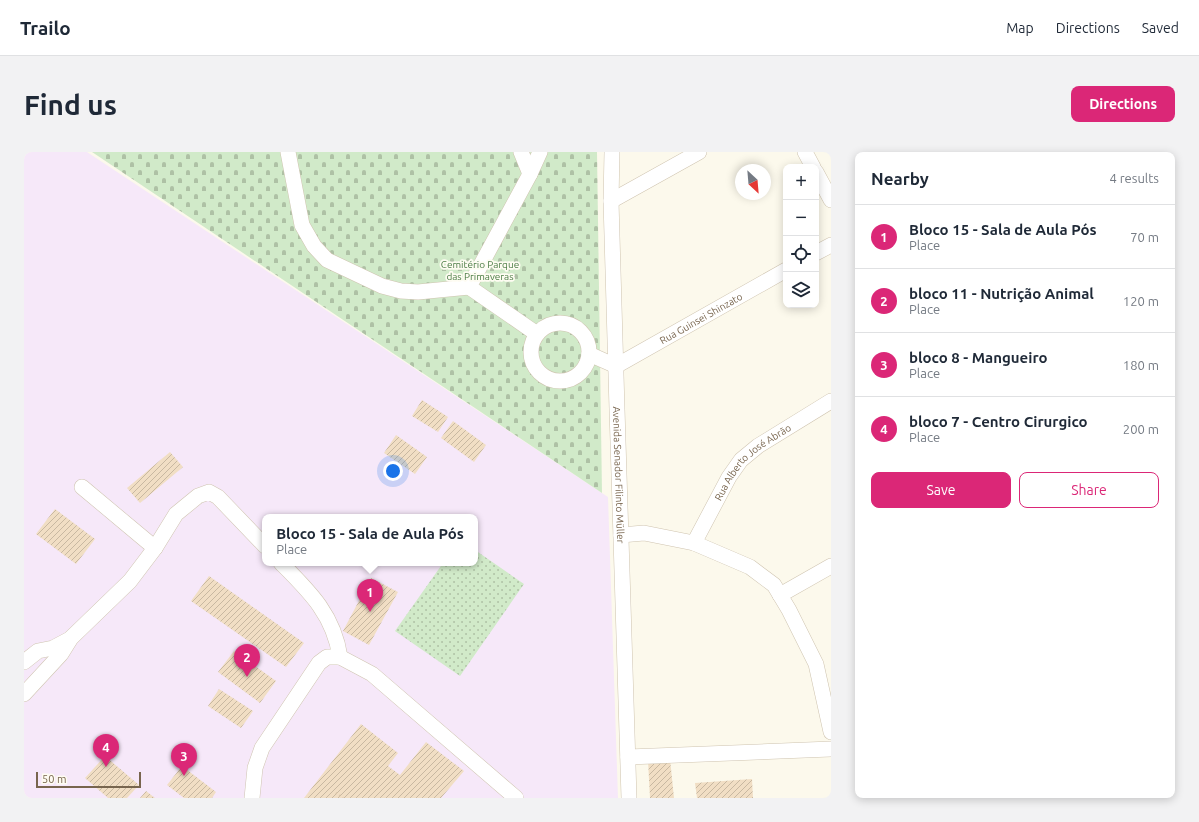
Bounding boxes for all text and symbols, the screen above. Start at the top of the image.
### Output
text: Trailo [20,17,71,39]
text: Map [1006,20,1034,36]
text: Directions [1056,20,1120,36]
text: Saved [1142,20,1179,36]
button: Directions [1071,86,1175,122]
text: Find us [24,89,117,120]
north arrow [735,164,771,200]
map controls [783,164,819,308]
button: + [783,164,819,200]
text: Nearby [871,169,929,188]
text: 4 results [1109,171,1159,185]
button: − [783,200,819,236]
text: Bloco 15 - Sala de Aula Pós [909,221,1097,238]
text: 1 [880,230,888,244]
text: 70 m [1130,230,1159,244]
button: locate [783,236,819,272]
text: Place [909,238,940,252]
park label: Cemitério Parque das Primaveras [441,259,519,282]
button: layers [783,272,819,308]
text: bloco 11 - Nutrição Animal [909,285,1094,302]
street label: Rua Guinsei Shinzato [658,291,744,346]
text: 2 [880,294,888,308]
text: 120 m [1123,294,1159,308]
text: Place [909,302,940,316]
text: bloco 8 - Mangueiro [909,349,1047,366]
text: 3 [880,358,888,372]
text: 180 m [1123,358,1159,372]
text: Place [909,366,940,380]
street label: Avenida Senador Filinto Müller [611,406,626,544]
text: bloco 7 - Centro Cirurgico [909,413,1088,430]
street label: Rua Alberto José Abrão [713,422,793,502]
text: 4 [880,422,888,436]
text: 200 m [1123,422,1159,436]
text: Place [909,430,940,444]
your location [383,461,403,481]
button: Save [871,472,1011,508]
button: Share [1019,472,1159,508]
popup [262,514,478,566]
text: Bloco 15 - Sala de Aula Pós [276,525,464,542]
text: Place [276,542,307,556]
pin: 1 [357,579,383,612]
pin: 2 [234,644,260,677]
pin: 4 [93,734,119,767]
pin: 3 [171,743,197,776]
scale bar [36,770,141,789]
text: 50 m [42,773,66,785]

